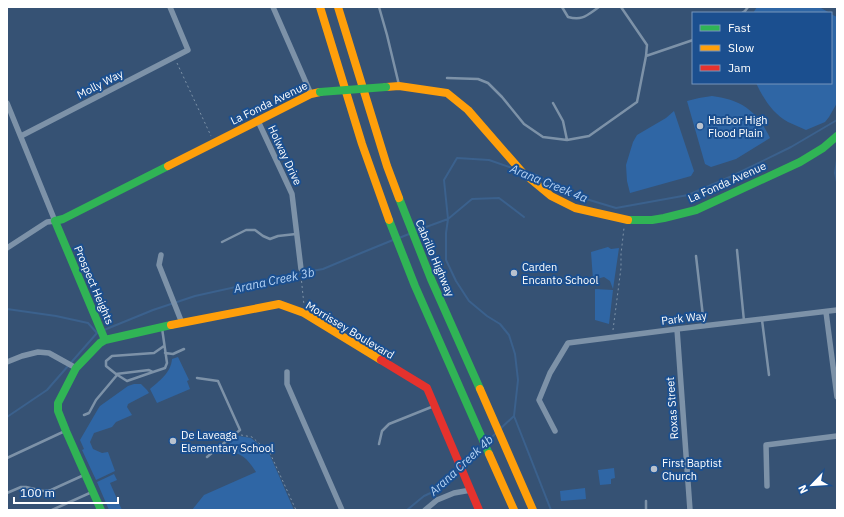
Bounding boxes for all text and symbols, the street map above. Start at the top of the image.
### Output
legend [692,12,832,84]
text: Fast [728,20,751,35]
text: Slow [728,40,754,55]
text: Jam [728,60,751,75]
street label: Molly Way [75,66,126,102]
street label: La Fonda Avenue [228,78,310,128]
place label: Harbor High Flood Plain [708,113,767,140]
marker: Harbor High Flood Plain [695,121,705,131]
street label: Holway Drive [265,123,305,187]
street label: La Fonda Avenue [686,159,768,205]
water label: Arana Creek 4a [507,160,590,205]
street label: Cabrillo Highway [412,217,458,299]
street label: Prospect Heights [71,243,117,327]
place label: Carden Encanto School [522,260,598,287]
water label: Arana Creek 3b [231,264,316,296]
marker: Carden Encanto School [509,268,519,278]
street label: Morrissey Boulevard [303,298,397,362]
street label: Park Way [660,308,708,328]
street label: Roxas Street [663,376,681,440]
place label: De Laveaga Elementary School [181,428,274,455]
water label: Arana Creek 4b [425,431,496,499]
marker: De Laveaga Elementary School [168,436,178,446]
place label: First Baptist Church [662,456,722,483]
marker: First Baptist Church [649,464,659,474]
north arrow [792,465,832,505]
scale bar [14,479,118,505]
text: N [795,483,811,496]
text: 100 m [20,485,55,500]

